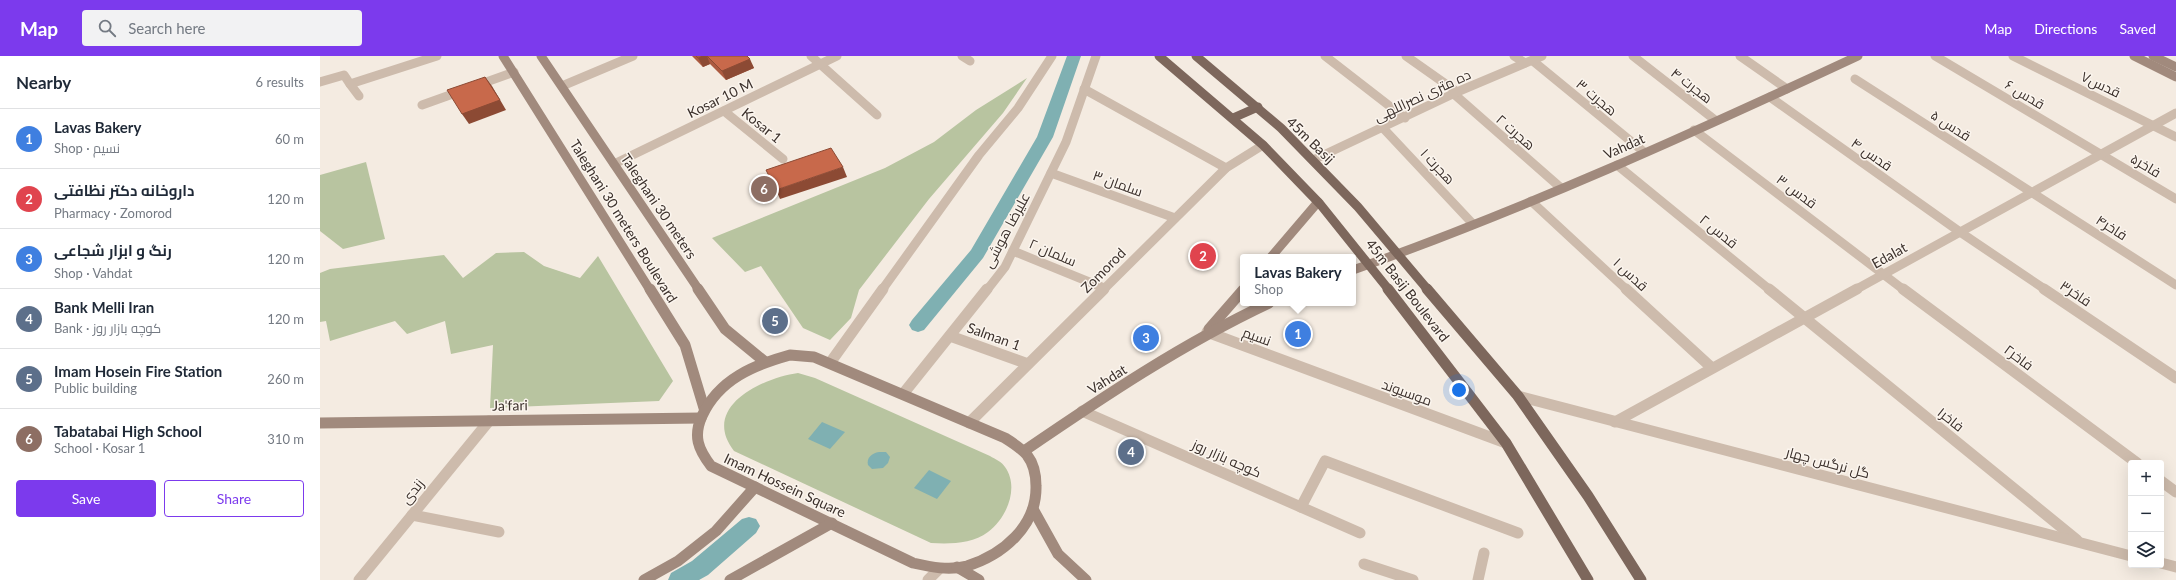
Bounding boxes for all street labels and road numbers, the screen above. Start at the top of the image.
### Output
street label: هجرت ۴ [1668,64,1716,106]
street label: ده متری نصراللهی [1371,65,1473,125]
street label: قدس۷ [2079,67,2123,101]
street label: Kosar 10 M [684,75,756,121]
street label: هجرت ۳ [1573,75,1621,119]
street label: قدس ۶ [2002,76,2048,112]
street label: Kosar 1 [739,104,785,146]
street label: قدس ۵ [1928,106,1974,144]
street label: هجرت ۲ [1493,111,1539,153]
street label: 45m Basij [1284,113,1338,167]
street label: Vahdat [1601,129,1647,163]
street label: قدس ۴ [1848,134,1896,174]
street label: Taleghani 30 meters Boulevard [567,136,681,306]
street label: هجرت ۱ [1417,145,1459,187]
street label: فاخر۵ [2128,149,2164,181]
street label: Taleghani 30 meters [617,150,701,262]
street label: سلمان ۳ [1091,166,1145,200]
street label: قدس ۳ [1774,170,1820,212]
street label: علیرضا هوشی [979,189,1033,271]
street label: قدس ۲ [1697,211,1741,251]
street label: فاخر۴ [2093,211,2131,243]
street label: سلمان ۲ [1027,234,1079,270]
street label: 45m Basij Boulevard [1363,235,1453,345]
street label: Edalat [1868,238,1910,272]
street label: Zomorod [1077,244,1129,296]
street label: قدس ۱ [1610,254,1652,294]
street label: فاخر۳ [2057,276,2095,310]
street label: Salman 1 [965,318,1023,354]
street label: نسیم [1240,323,1274,351]
street label: فاخر۲ [2001,341,2037,373]
street label: Vahdat [1084,360,1130,398]
street label: موسیوند [1380,375,1434,409]
street label: Ja'fari [492,396,528,414]
street label: فاخر۱ [1934,403,1968,435]
street label: کوچه بازار روز [1188,435,1264,483]
street label: گل نرگس چهار [1783,442,1872,483]
street label: Imam Hossein Square [721,449,849,521]
street label: زندی [397,475,427,507]

